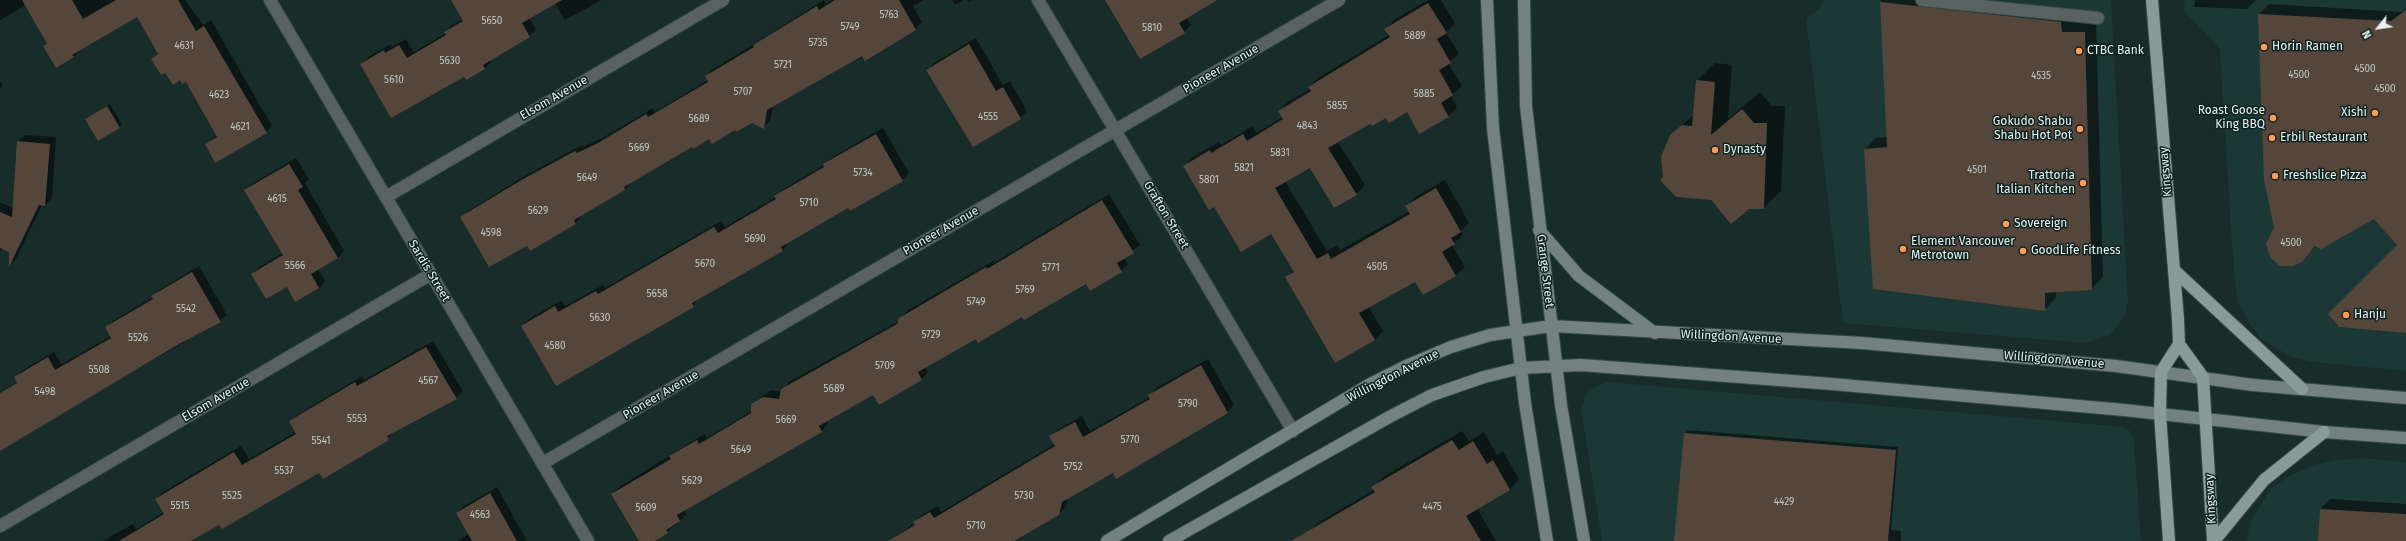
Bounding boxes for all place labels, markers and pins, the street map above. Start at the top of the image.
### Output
place label: Horin Ramen [2272,40,2343,54]
marker: Horin Ramen [2259,42,2269,52]
place label: CTBC Bank [2087,44,2144,58]
marker: CTBC Bank [2074,46,2084,56]
place label: Roast Goose King BBQ [2198,104,2265,132]
place label: Xishi [2341,106,2367,120]
marker: Xishi [2370,108,2380,118]
marker: Roast Goose King BBQ [2268,113,2278,123]
place label: Gokudo Shabu Shabu Hot Pot [1993,115,2072,143]
marker: Gokudo Shabu Shabu Hot Pot [2075,124,2085,134]
place label: Erbil Restaurant [2280,131,2367,145]
marker: Erbil Restaurant [2267,133,2277,143]
place label: Dynasty [1723,143,1766,157]
marker: Dynasty [1710,145,1720,155]
place label: Trattoria Italian Kitchen [1996,169,2075,197]
place label: Freshslice Pizza [2283,169,2367,183]
marker: Freshslice Pizza [2270,171,2280,181]
marker: Trattoria Italian Kitchen [2078,178,2088,188]
place label: Sovereign [2014,217,2067,231]
marker: Sovereign [2001,219,2011,229]
place label: Element Vancouver Metrotown [1911,235,2015,263]
marker: Element Vancouver Metrotown [1898,244,1908,254]
place label: GoodLife Fitness [2031,244,2121,258]
marker: GoodLife Fitness [2018,246,2028,256]
place label: Hanju [2354,308,2386,322]
marker: Hanju [2341,310,2351,320]

